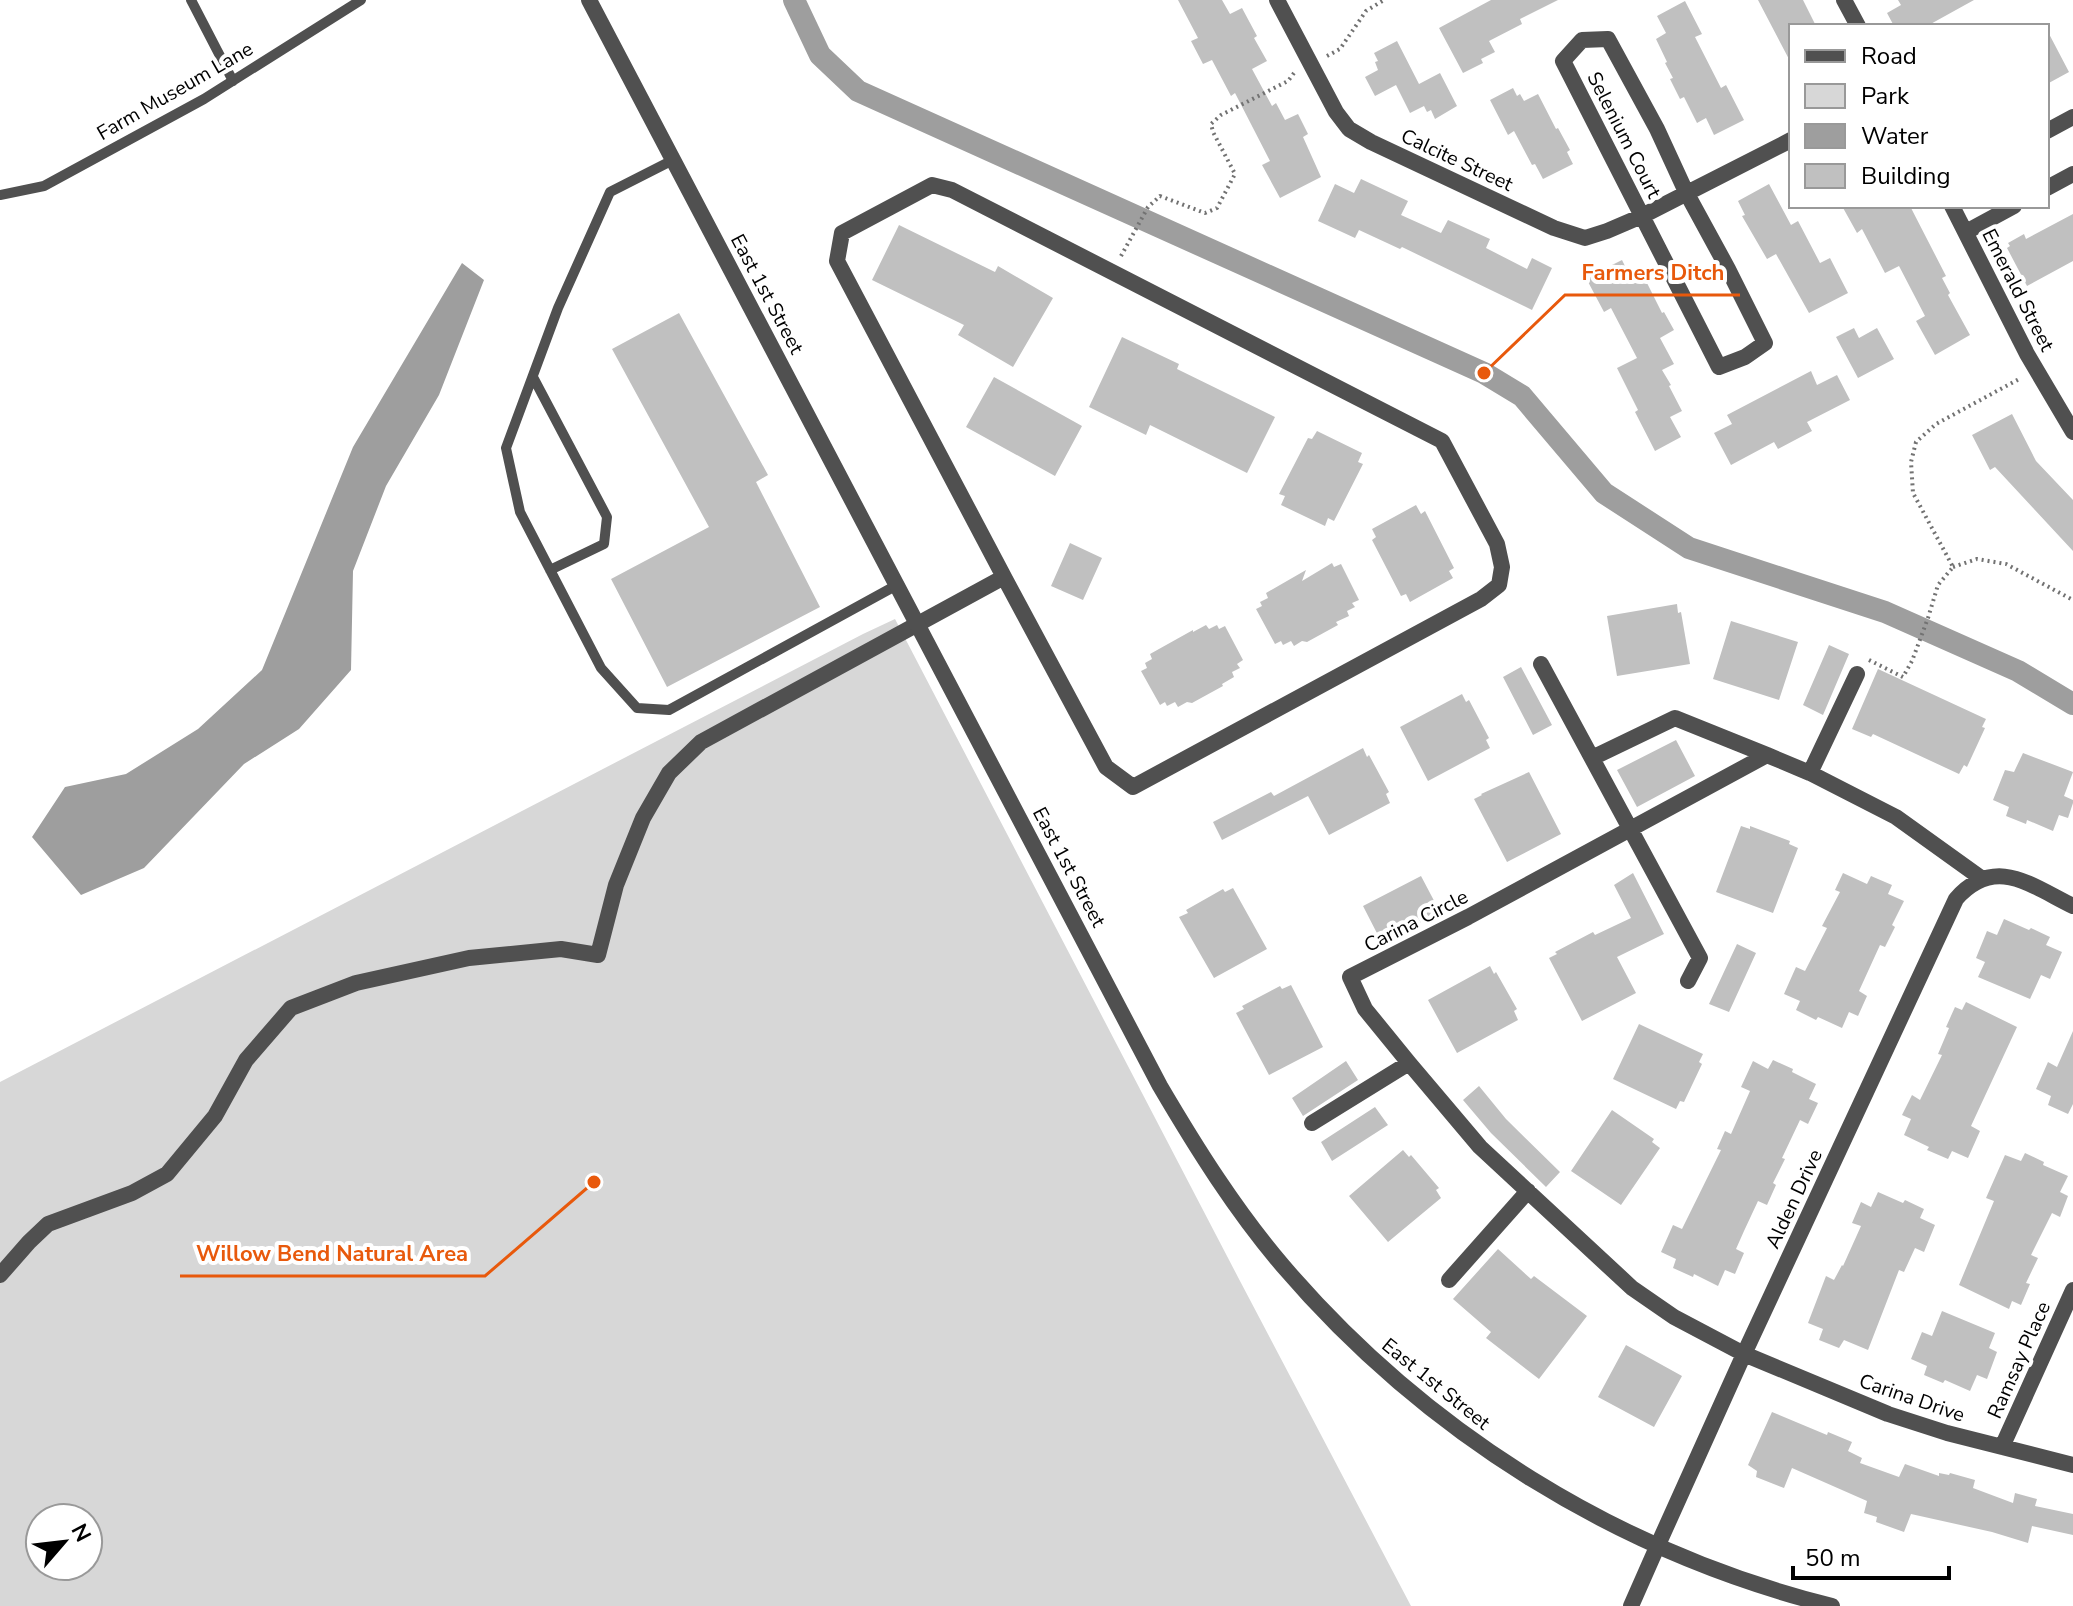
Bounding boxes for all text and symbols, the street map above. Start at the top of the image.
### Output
legend [1789,24,2049,208]
street label: Farm Museum Lane [92,35,258,147]
text: Road [1861,40,1917,72]
street label: Selenium Court [1580,67,1668,204]
text: Park [1861,80,1910,112]
text: Water [1861,120,1929,152]
street label: Calcite Street [1397,122,1518,198]
text: Building [1861,160,1951,192]
street label: Emerald Street [1975,224,2061,357]
street label: East 1st Street [724,229,810,359]
callout: Farmers Ditch [1565,249,1740,295]
text: Farmers Ditch [1582,258,1724,288]
street label: East 1st Street [1026,802,1112,932]
street label: Carina Circle [1359,883,1473,959]
street label: Alden Drive [1759,1145,1829,1253]
callout: Willow Bend Natural Area [180,1230,485,1276]
text: Willow Bend Natural Area [196,1239,468,1269]
street label: Ramsay Place [1981,1297,2057,1423]
street label: East 1st Street [1376,1332,1497,1437]
street label: Carina Drive [1856,1367,1968,1429]
north arrow [24,1502,104,1582]
text: N [64,1519,98,1547]
scale bar [1793,1530,1949,1580]
text: 50 m [1805,1542,1861,1574]

